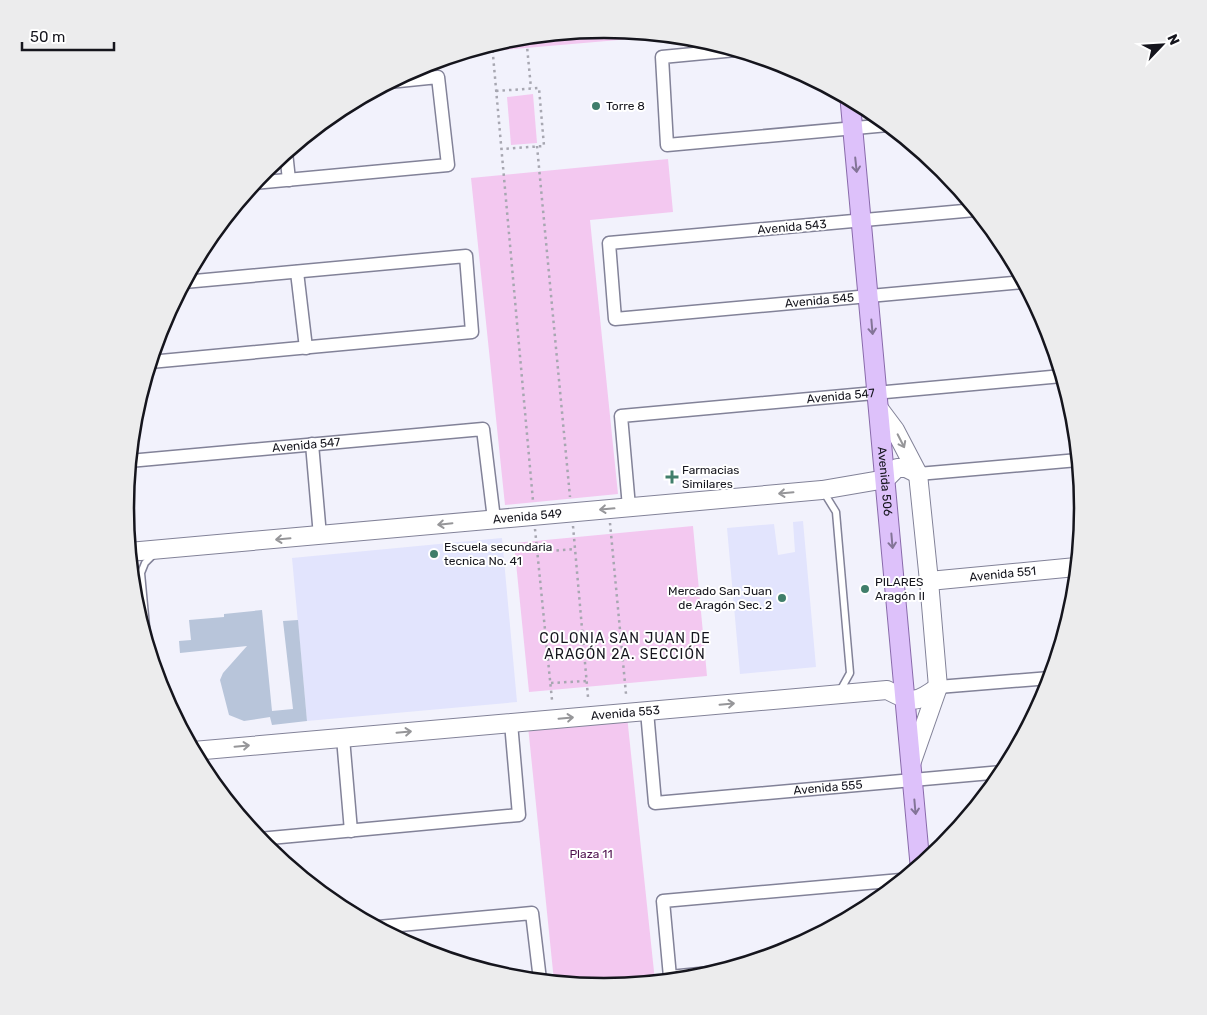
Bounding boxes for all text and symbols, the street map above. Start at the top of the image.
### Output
scale bar [22,20,115,52]
north arrow [1137,20,1187,70]
text: 50 m [30,28,65,46]
text: N [1163,32,1183,48]
place label: Torre 8 [606,99,645,113]
marker: Torre 8 [590,100,602,112]
one-way arrow [851,157,861,173]
street label: Avenida 543 [757,217,827,237]
street label: Avenida 545 [784,290,855,311]
one-way arrow [867,319,877,335]
street label: Avenida 547 [806,386,875,406]
one-way arrow [897,433,906,448]
street label: Avenida 547 [272,435,341,455]
street label: Avenida 506 [875,446,895,517]
place label: Farmacias Similares [682,463,739,491]
marker: Farmacias Similares [666,471,678,483]
one-way arrow [779,488,795,498]
one-way arrow [599,504,615,513]
street label: Avenida 549 [492,506,563,526]
one-way arrow [437,519,453,529]
one-way arrow [887,533,897,549]
one-way arrow [276,535,292,544]
place label: Escuela secundaria tecnica No. 41 [444,540,552,568]
marker: Escuela secundaria tecnica No. 41 [428,548,440,560]
street label: Avenida 551 [969,564,1037,584]
place label: PILARES Aragón II [875,575,925,603]
marker: PILARES Aragón II [859,583,871,595]
place label: Mercado San Juan de Aragón Sec. 2 [668,584,772,612]
marker: Mercado San Juan de Aragón Sec. 2 [776,592,788,604]
district label: COLONIA SAN JUAN DE ARAGÓN 2A. SECCIÓN [539,630,711,663]
one-way arrow [719,700,735,709]
street label: Avenida 553 [590,703,660,723]
one-way arrow [557,713,573,723]
one-way arrow [395,728,411,737]
one-way arrow [233,742,249,751]
street label: Avenida 555 [793,777,863,798]
one-way arrow [910,799,920,815]
park label: Plaza 11 [569,847,613,861]

